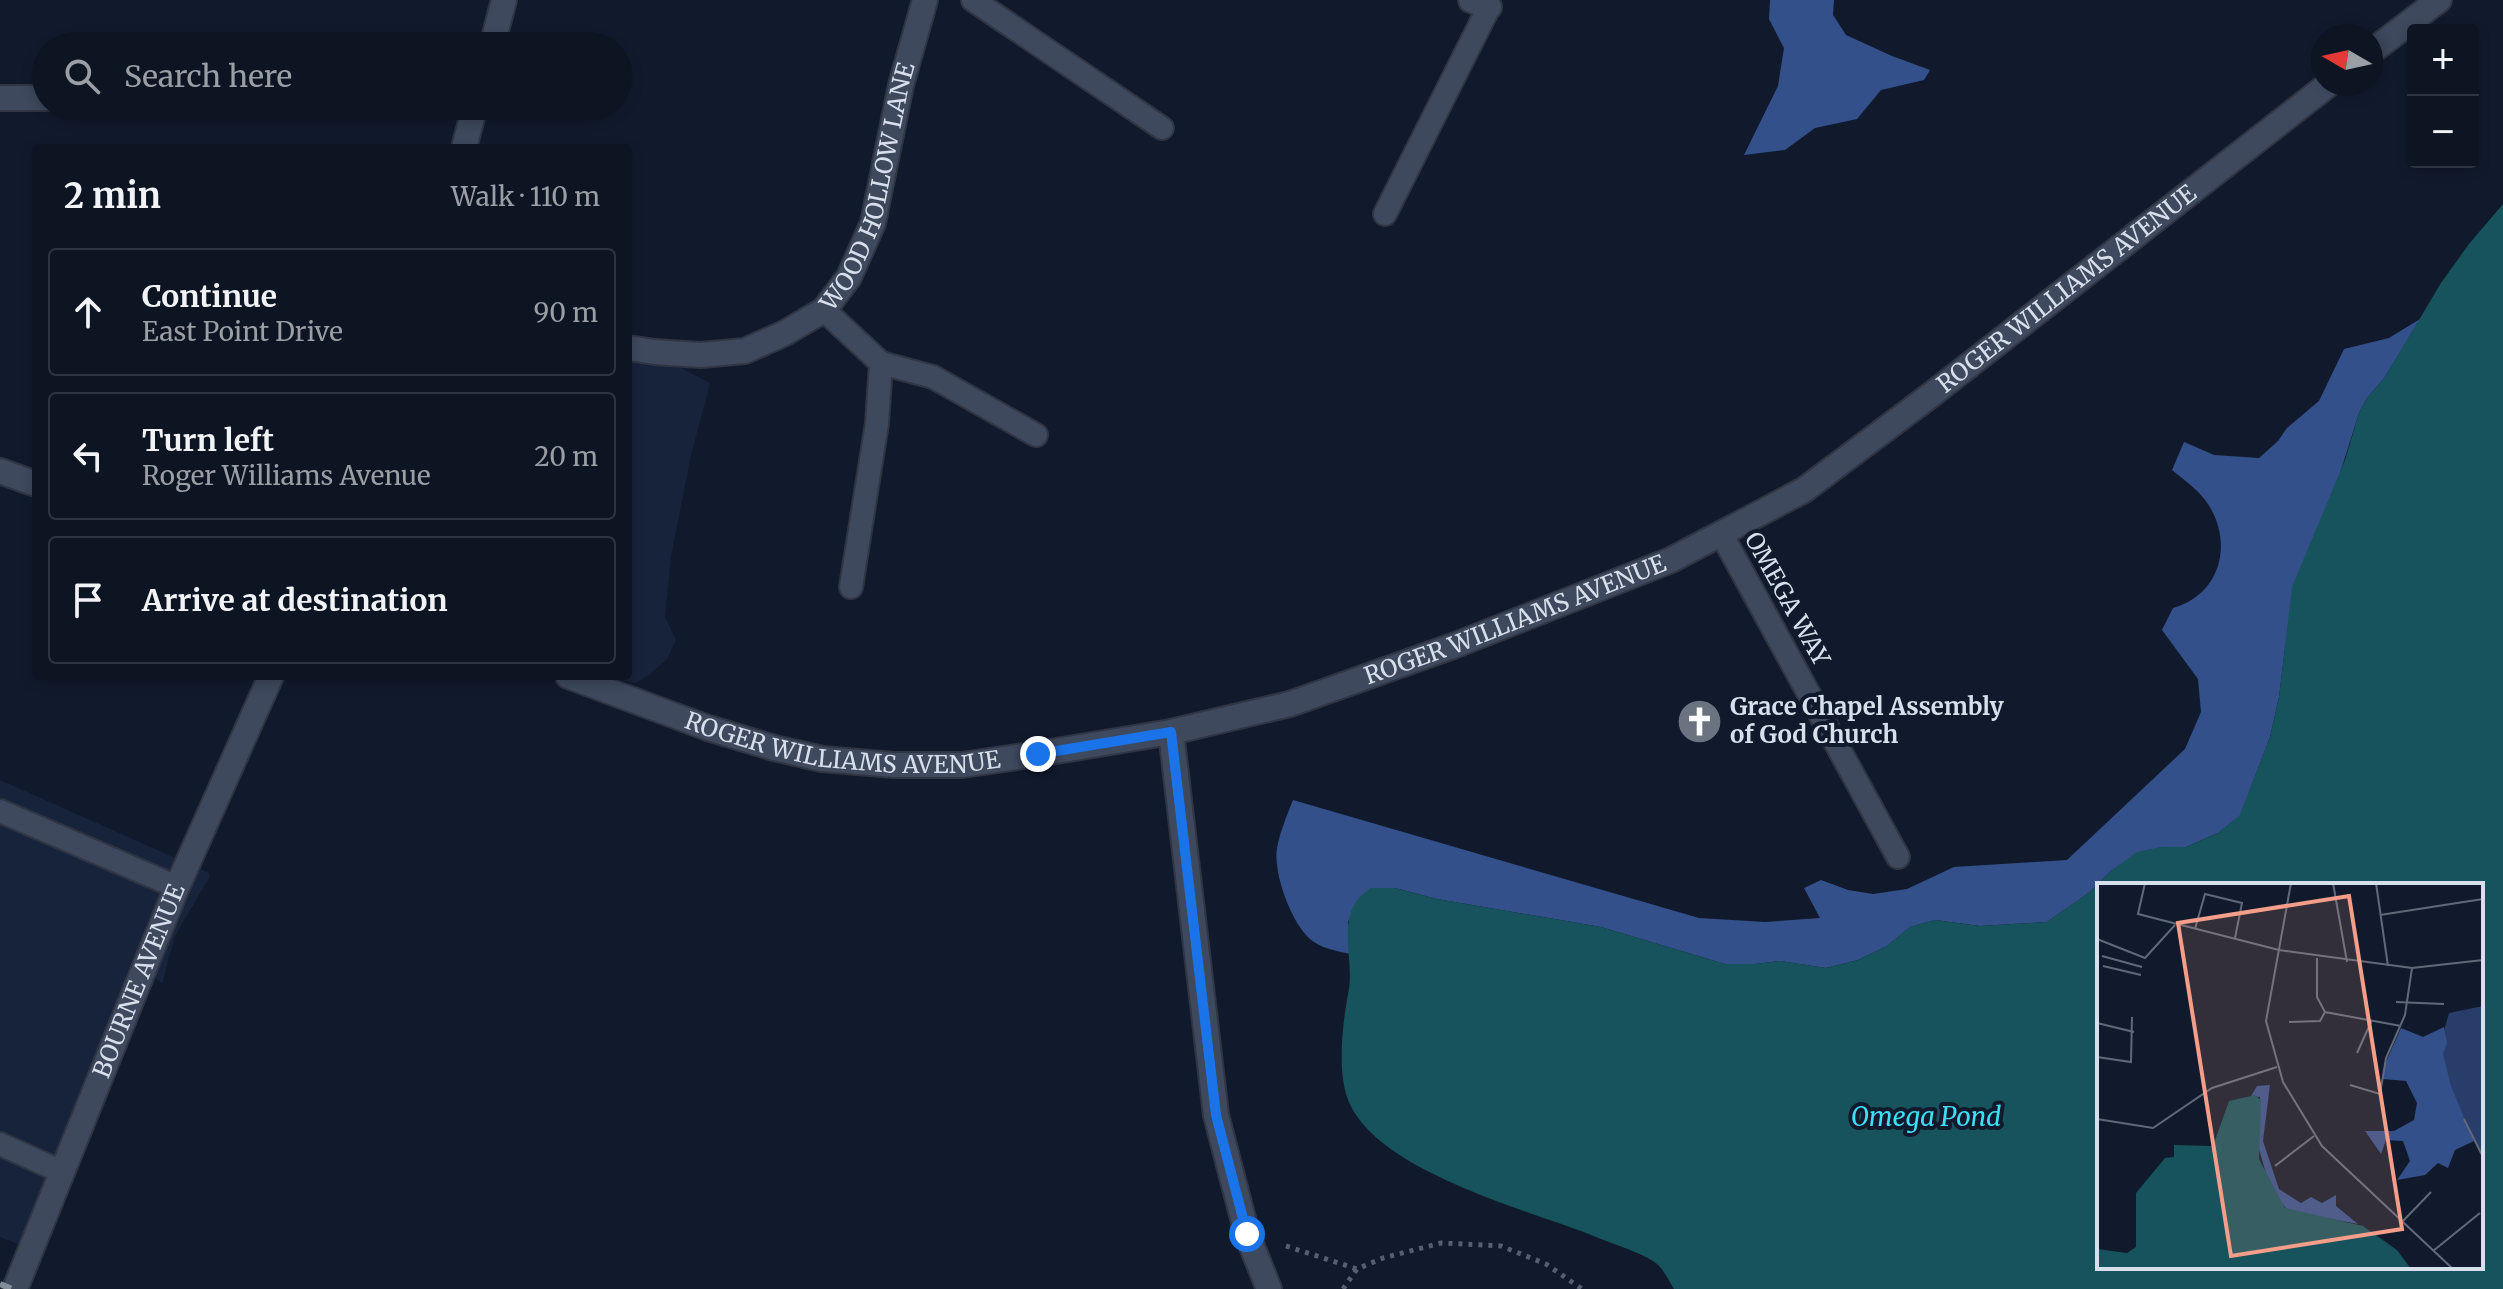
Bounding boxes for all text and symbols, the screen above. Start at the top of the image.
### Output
north arrow [2311,24,2383,96]
map controls [2407,24,2479,168]
button: + [2407,24,2479,96]
search box [32,32,632,120]
icon: search [60,54,104,98]
text: Search here [124,57,292,95]
street label: WOOD HOLLOW LANE [812,58,922,318]
button: − [2407,96,2479,168]
text: 2 min [64,175,161,217]
street label: ROGER WILLIAMS AVENUE [1930,177,2203,400]
text: Walk · 110 m [451,180,600,213]
text: Continue [142,277,277,315]
icon: ahead [66,290,110,334]
text: 90 m [534,296,598,329]
text: East Point Drive [142,315,343,348]
text: Turn left [142,421,274,459]
icon: left [66,434,110,478]
text: 20 m [534,440,598,473]
text: Roger Williams Avenue [142,459,431,492]
street label: OMEGA WAY [1738,526,1837,672]
street label: ROGER WILLIAMS AVENUE [1360,547,1671,691]
icon: arrive [66,578,110,622]
text: Arrive at destination [142,581,448,619]
place label: Grace Chapel Assembly of God Church [1730,691,2005,750]
church icon: Grace Chapel Assembly of God Church [1675,697,1723,745]
street label: ROGER WILLIAMS AVENUE [681,705,1003,780]
route end [1020,736,1056,772]
street label: BOURNE AVENUE [86,879,192,1082]
inset map [2097,883,2483,1269]
water label: Omega Pond [1851,1100,2001,1133]
route start [1229,1216,1265,1252]

